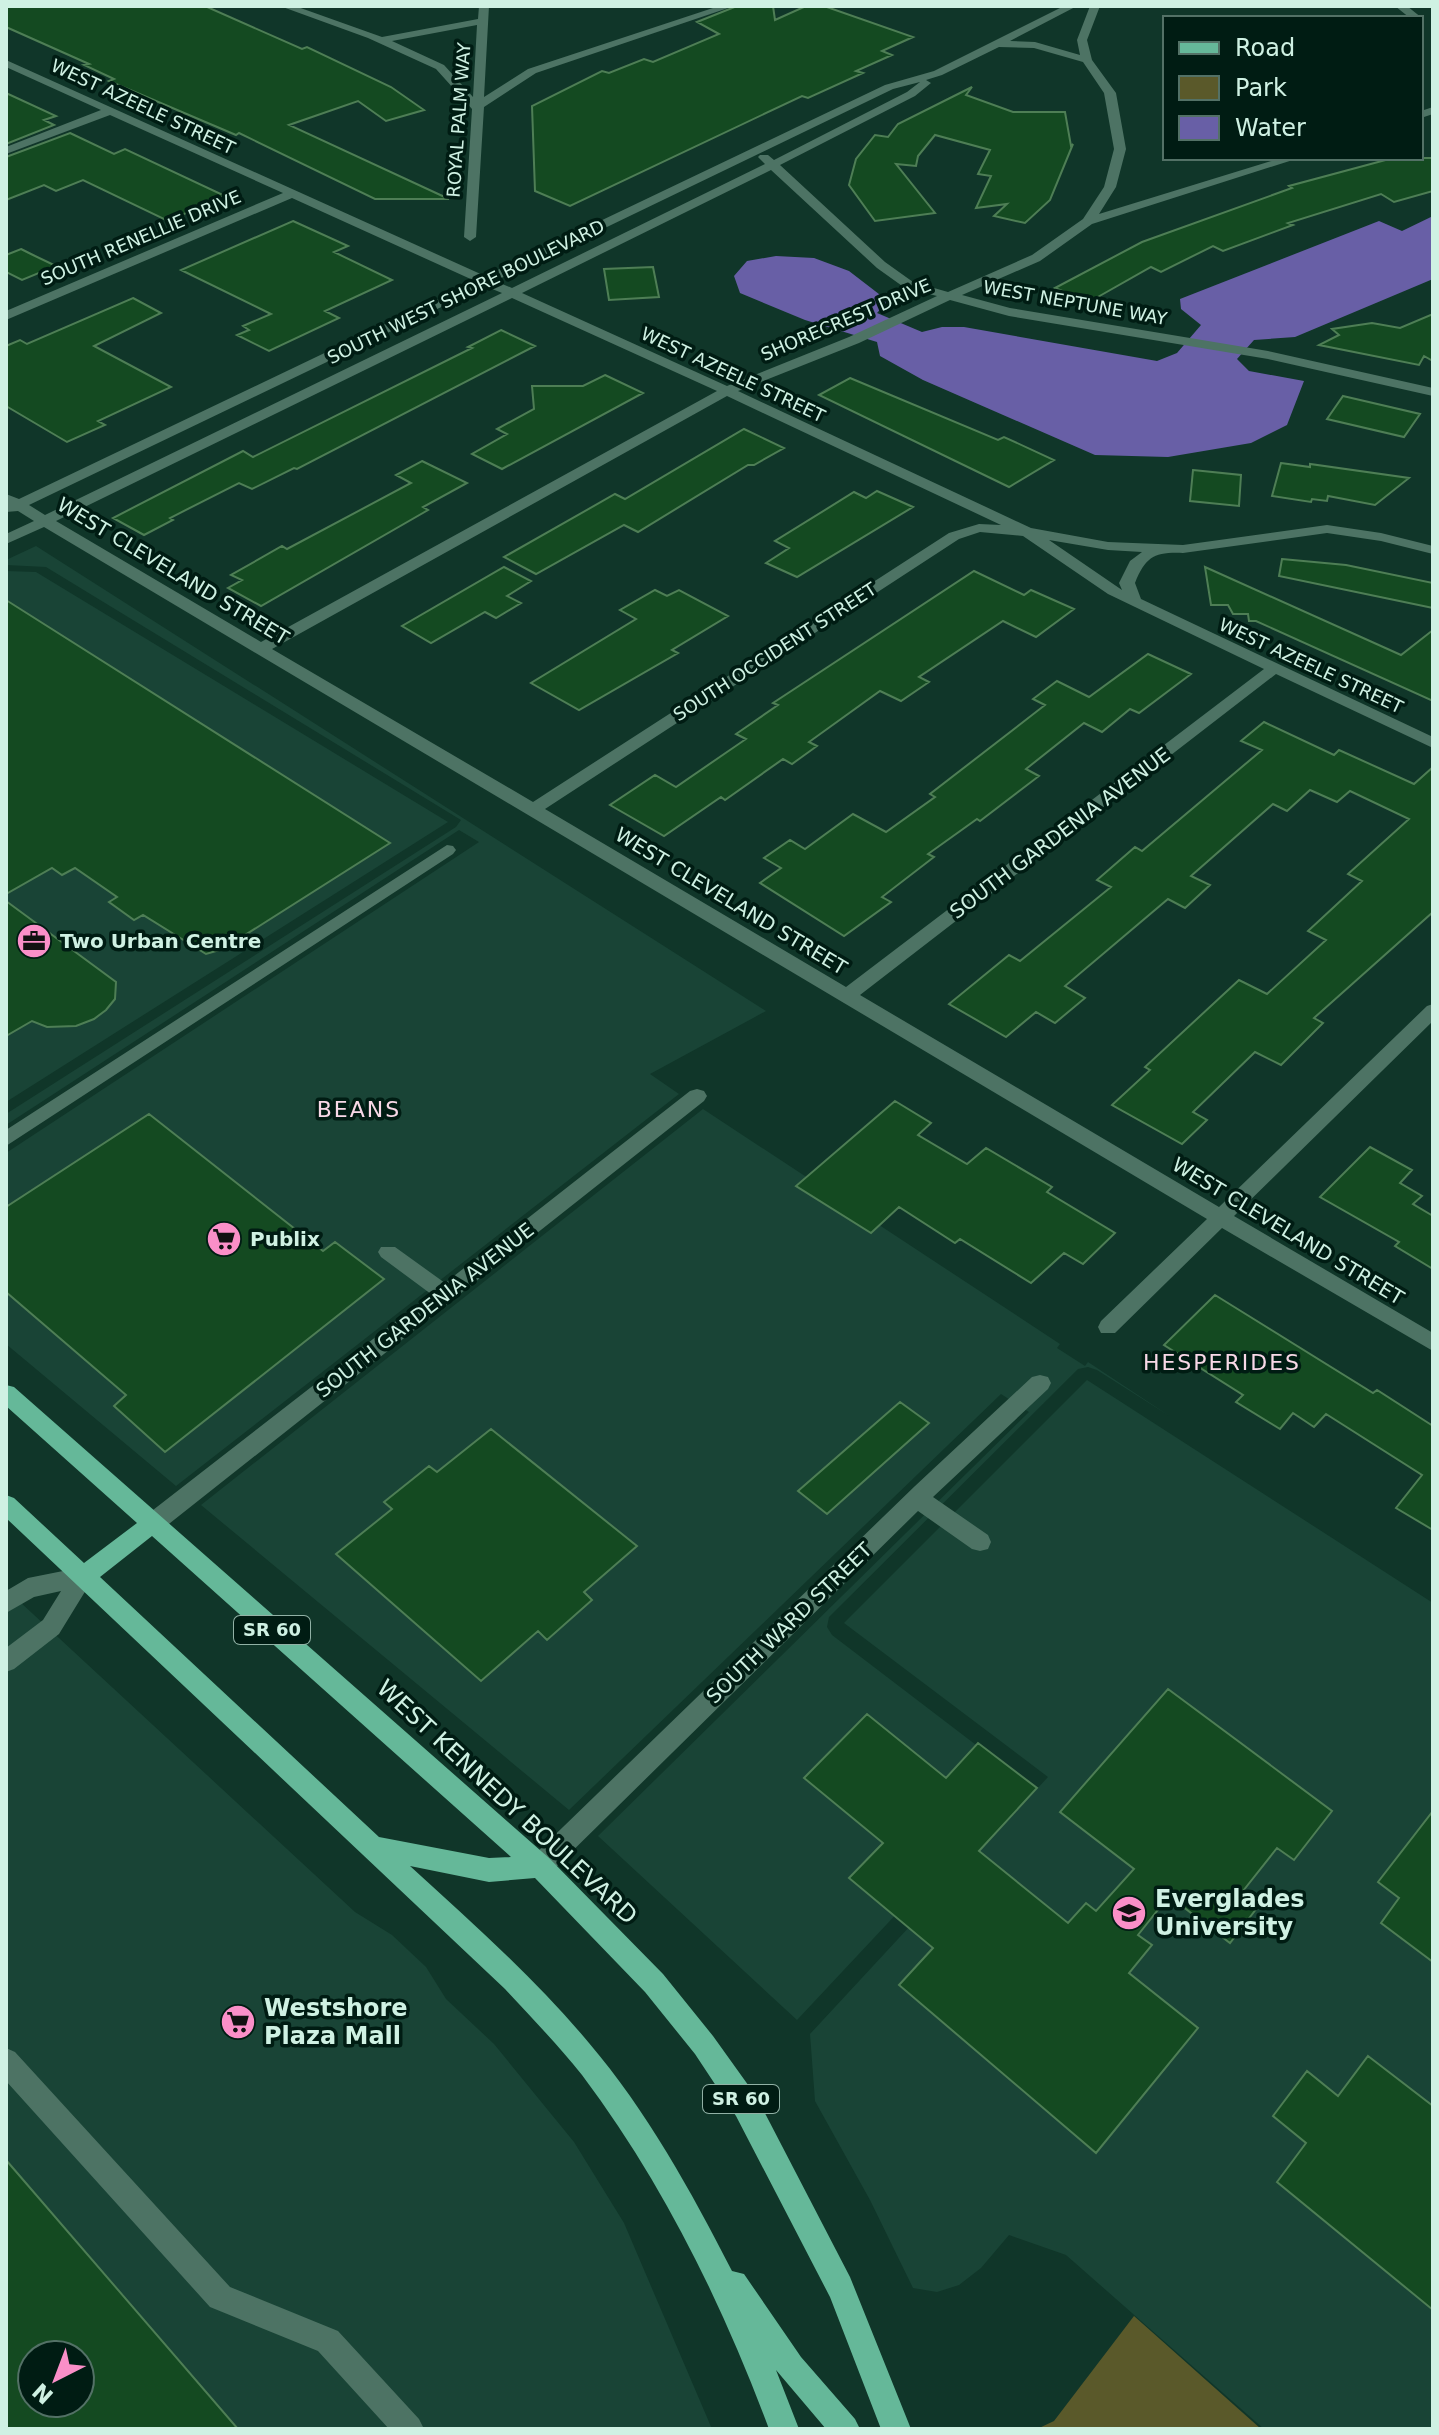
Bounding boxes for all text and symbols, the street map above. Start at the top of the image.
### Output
legend [1163,16,1423,160]
text: Road [1235,34,1295,62]
street label: ROYAL PALM WAY [443,41,474,198]
street label: WEST AZEELE STREET [48,55,239,159]
text: Park [1235,74,1287,102]
text: Water [1235,114,1306,142]
street label: SOUTH RENELLIE DRIVE [37,186,244,289]
street label: SOUTH WEST SHORE BOULEVARD [324,215,608,368]
street label: SHORECREST DRIVE [757,274,934,365]
street label: WEST NEPTUNE WAY [981,276,1170,329]
street label: WEST AZEELE STREET [638,323,829,427]
street label: WEST CLEVELAND STREET [53,492,294,650]
street label: SOUTH OCCIDENT STREET [669,577,881,725]
street label: WEST AZEELE STREET [1216,614,1407,718]
street label: SOUTH GARDENIA AVENUE [945,742,1175,924]
street label: WEST CLEVELAND STREET [611,822,852,980]
office icon: Two Urban Centre [15,922,53,960]
place label: Two Urban Centre [60,929,261,953]
district label: BEANS [317,1097,401,1122]
street label: WEST CLEVELAND STREET [1168,1152,1409,1310]
street label: SOUTH GARDENIA AVENUE [311,1218,539,1402]
supermarket icon: Publix [205,1220,243,1258]
place label: Publix [250,1227,320,1251]
district label: HESPERIDES [1143,1350,1301,1375]
street label: SOUTH WARD STREET [701,1537,877,1708]
road number: SR 60 [234,1616,310,1644]
street label: WEST KENNEDY BOULEVARD [371,1674,643,1930]
place label: Everglades University [1155,1885,1305,1941]
school or university icon: Everglades University [1110,1894,1148,1932]
place label: Westshore Plaza Mall [264,1994,408,2050]
supermarket icon: Westshore Plaza Mall [219,2003,257,2041]
road number: SR 60 [703,2085,779,2113]
north arrow [16,2339,96,2419]
text: N [28,2378,58,2409]

